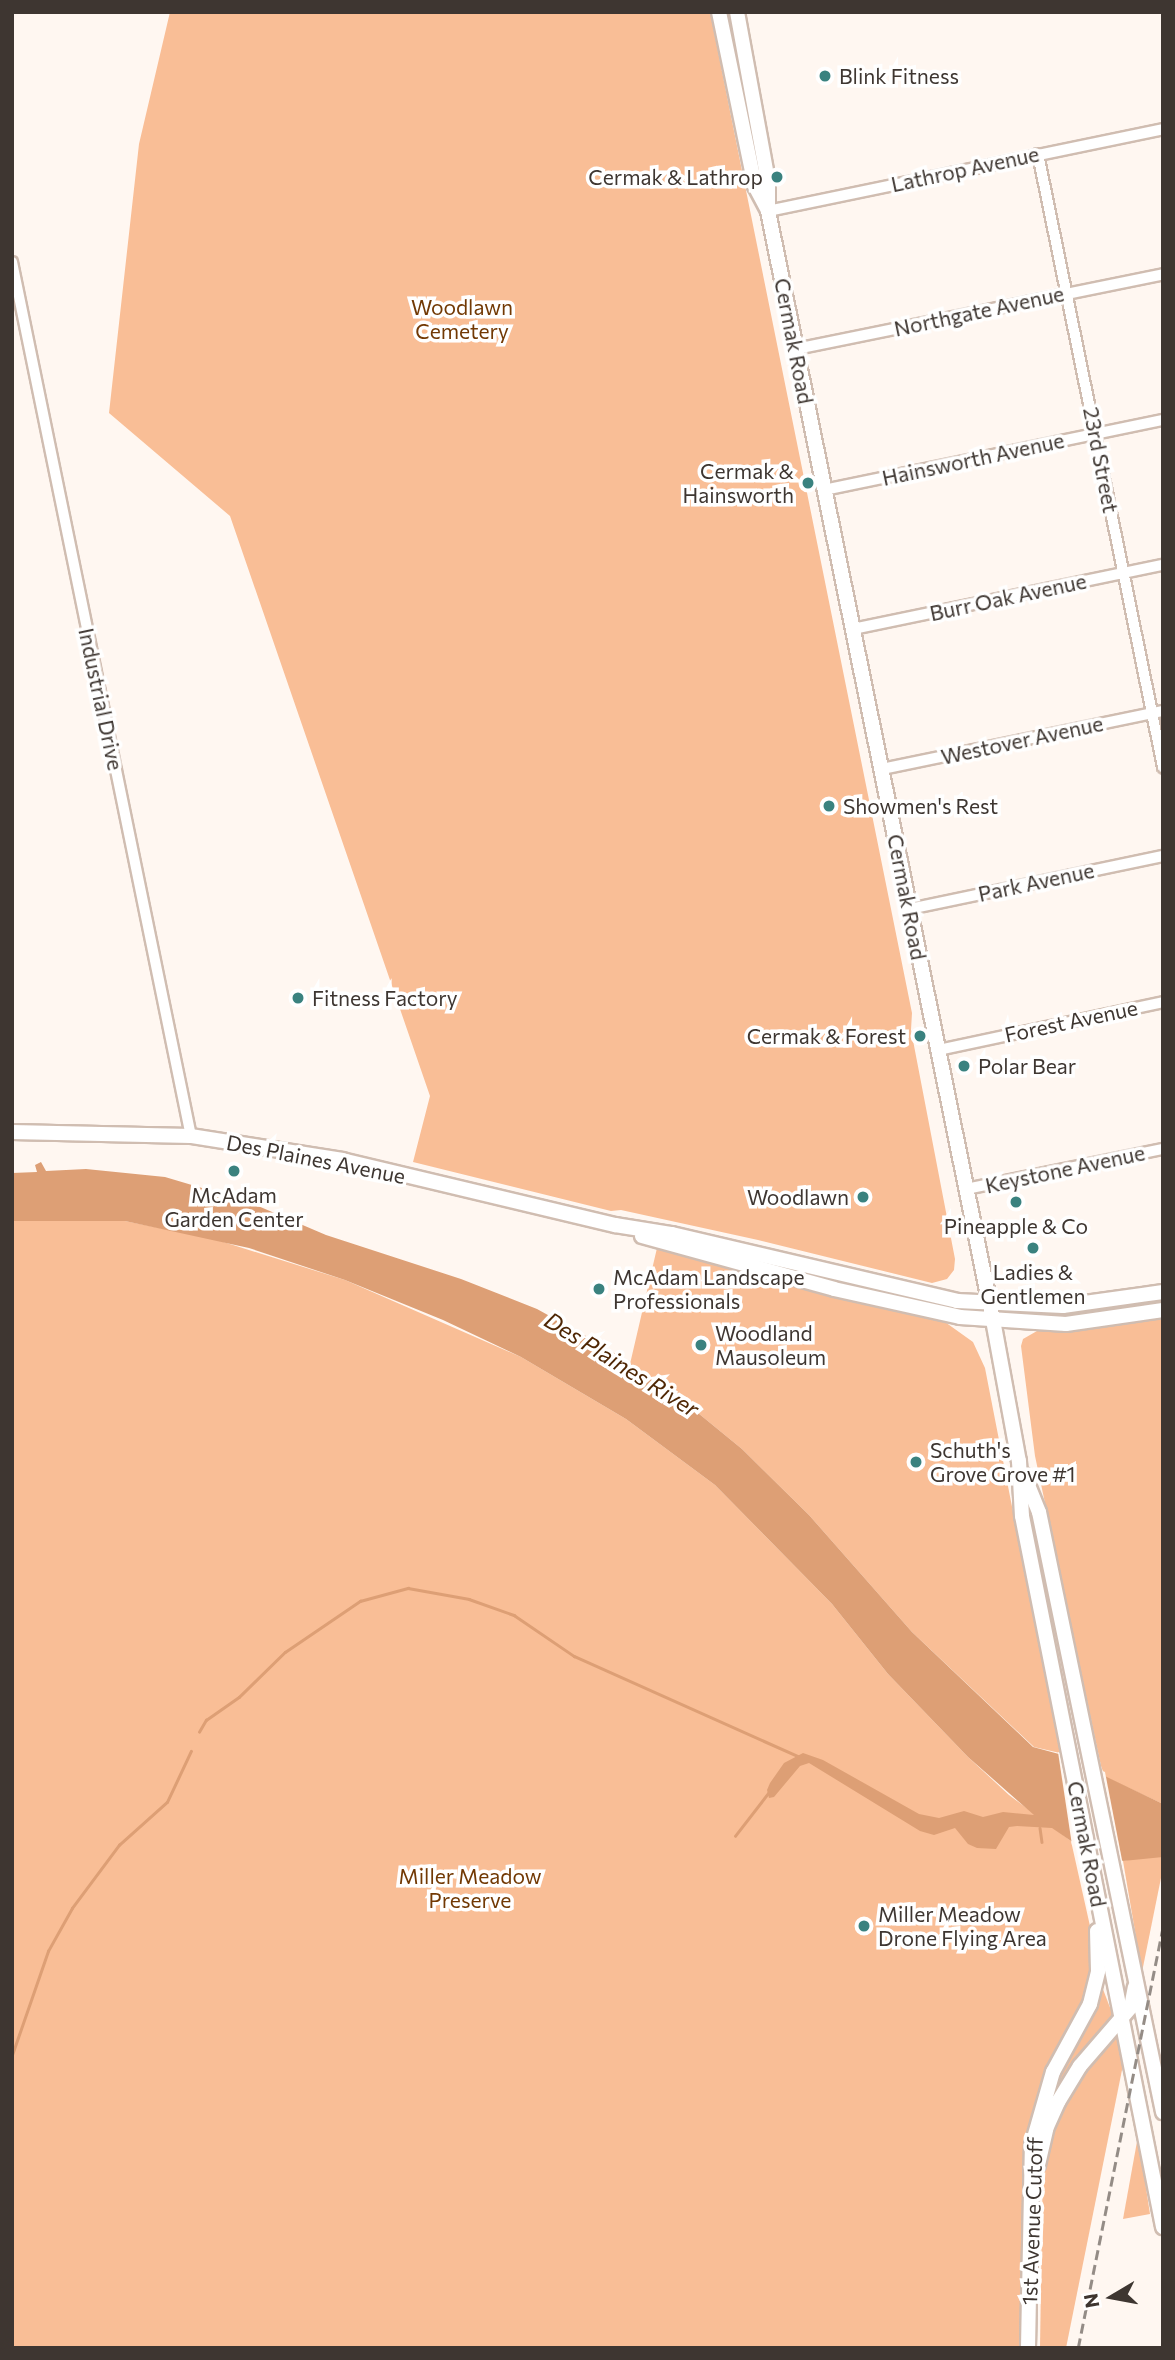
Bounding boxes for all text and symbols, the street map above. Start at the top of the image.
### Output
place label: Blink Fitness [839,63,959,89]
marker: Blink Fitness [817,68,833,84]
street label: Lathrop Avenue [889,141,1041,197]
place label: Cermak & Lathrop [588,164,763,190]
marker: Cermak & Lathrop [769,169,785,185]
street label: Cermak Road [769,276,819,406]
street label: Northgate Avenue [892,281,1066,341]
park label: Woodlawn Cemetery [411,294,513,344]
street label: 23rd Street [1078,405,1124,515]
street label: Hainsworth Avenue [880,427,1066,491]
place label: Cermak & Hainsworth [682,458,794,508]
marker: Cermak & Hainsworth [800,475,816,491]
street label: Burr Oak Avenue [927,568,1089,626]
street label: Industrial Drive [74,626,128,772]
street label: Westover Avenue [939,711,1105,769]
place label: Showmen's Rest [843,793,998,819]
marker: Showmen's Rest [821,798,837,814]
street label: Cermak Road [882,832,932,962]
street label: Park Avenue [976,857,1096,907]
place label: Fitness Factory [312,985,458,1011]
marker: Fitness Factory [290,990,306,1006]
street label: Forest Avenue [1002,995,1140,1047]
place label: Cermak & Forest [747,1023,906,1049]
marker: Cermak & Forest [912,1028,928,1044]
place label: Polar Bear [978,1053,1076,1079]
marker: Polar Bear [956,1058,972,1074]
street label: Des Plaines Avenue [224,1129,408,1189]
street label: Keystone Avenue [983,1140,1147,1198]
marker: McAdam Garden Center [226,1163,242,1179]
place label: McAdam Garden Center [164,1182,304,1232]
place label: Woodlawn [747,1184,849,1210]
marker: Woodlawn [855,1189,871,1205]
marker: Pineapple & Co [1008,1194,1024,1210]
place label: Pineapple & Co [944,1213,1088,1239]
marker: Ladies & Gentlemen [1025,1240,1041,1256]
place label: Ladies & Gentlemen [981,1259,1085,1309]
place label: McAdam Landscape Professionals [613,1264,804,1314]
marker: McAdam Landscape Professionals [591,1281,607,1297]
water label: Des Plaines River [540,1306,704,1422]
place label: Woodland Mausoleum [715,1320,826,1370]
marker: Woodland Mausoleum [693,1337,709,1353]
place label: Schuth's Grove Grove #1 [930,1437,1076,1487]
marker: Schuth's Grove Grove #1 [908,1454,924,1470]
street label: Cermak Road [1062,1779,1112,1909]
park label: Miller Meadow Preserve [399,1863,541,1913]
place label: Miller Meadow Drone Flying Area [878,1901,1047,1951]
marker: Miller Meadow Drone Flying Area [856,1918,872,1934]
street label: 1st Avenue Cutoff [1016,2137,1048,2305]
north arrow [1077,2262,1147,2332]
text: N [1078,2292,1103,2310]

